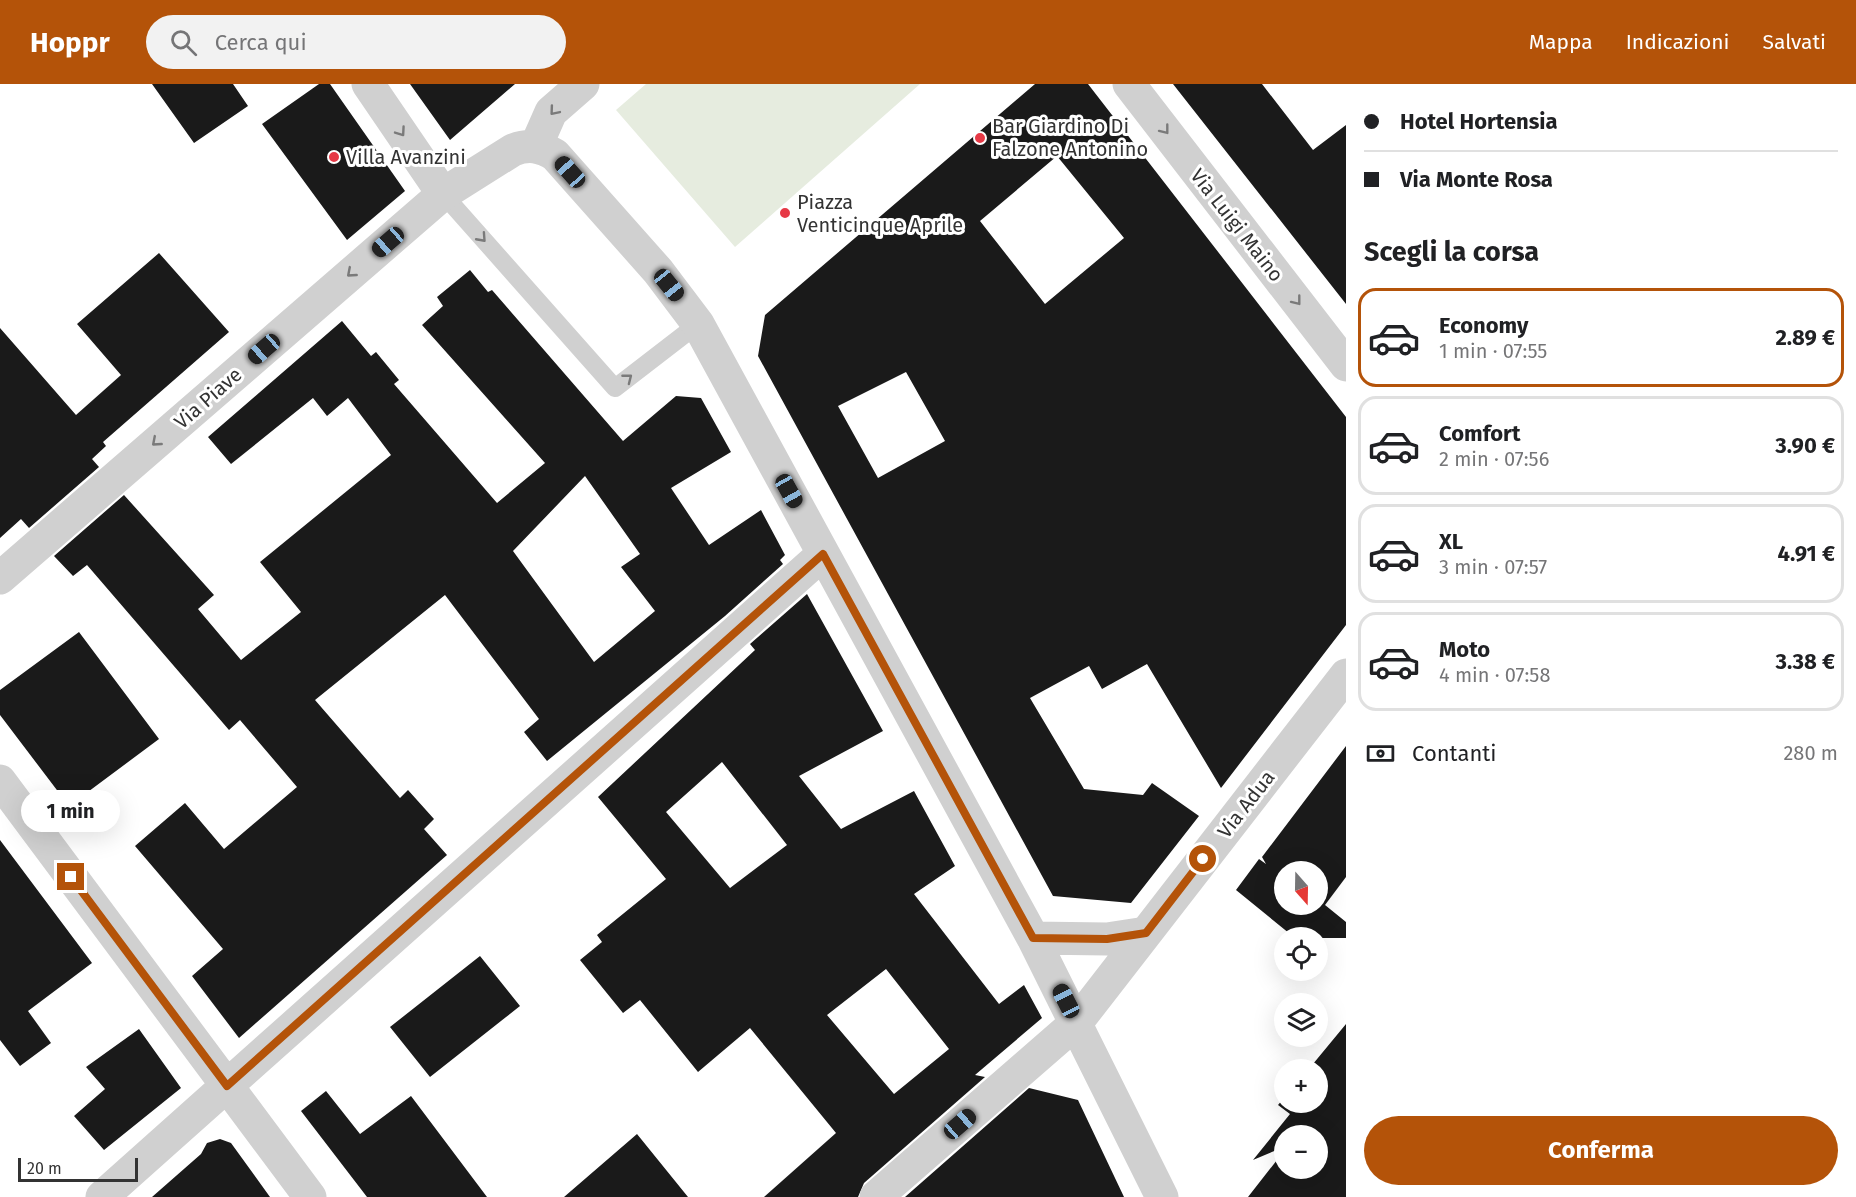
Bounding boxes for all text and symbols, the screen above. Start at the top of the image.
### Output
search box [146,15,566,69]
text: Hoppr [30,26,110,59]
icon: search [167,26,200,59]
text: Cerca qui [215,29,307,56]
text: Mappa [1529,29,1593,55]
text: Indicazioni [1626,29,1729,55]
text: Salvati [1762,29,1826,55]
one-way arrow [551,104,562,115]
text: Hotel Hortensia [1400,108,1558,135]
place label: Bar Giardino Di Falzone Antonino [992,114,1148,161]
one-way arrow [1157,124,1168,135]
one-way arrow [394,125,405,136]
marker: Bar Giardino Di Falzone Antonino [973,131,987,145]
place label: Villa Avanzini [346,145,466,169]
marker: Villa Avanzini [327,150,341,164]
car [551,153,589,191]
street label: Via Luigi Maino [1185,164,1289,286]
text: Via Monte Rosa [1400,166,1553,193]
place label: Piazza Venticinque Aprile [797,190,963,237]
marker: Piazza Venticinque Aprile [778,206,792,220]
car [369,223,407,261]
one-way arrow [475,231,486,242]
text: Scegli la corsa [1364,236,1539,268]
car [651,265,687,305]
one-way arrow [347,266,358,277]
one-way arrow [1289,294,1300,305]
icon: car [1367,311,1421,365]
text: Economy [1439,312,1528,339]
text: 2.89 € [1775,324,1835,351]
car [245,330,283,368]
text: 1 min · 07:55 [1439,339,1547,363]
street label: Via Piave [169,362,247,434]
one-way arrow [621,375,632,386]
icon: car [1367,419,1421,473]
text: Comfort [1439,420,1520,447]
text: 3.90 € [1775,432,1835,459]
one-way arrow [152,435,163,446]
text: 2 min · 07:56 [1439,447,1549,471]
car [772,471,806,511]
icon: car [1367,527,1421,581]
text: XL [1439,528,1463,555]
text: 4.91 € [1777,540,1835,567]
text: 3 min · 07:57 [1439,555,1547,579]
icon: car [1367,635,1421,689]
text: Moto [1439,636,1490,663]
text: 3.38 € [1775,648,1835,675]
text: 4 min · 07:58 [1439,663,1550,687]
icon: cash [1364,737,1397,770]
text: Contanti [1412,740,1496,767]
text: 280 m [1783,741,1838,765]
street label: Via Adua [1212,766,1280,842]
callout: 1 min [22,790,121,832]
text: 1 min [46,799,95,823]
route start [1189,845,1216,872]
north arrow [1274,861,1328,915]
map controls [1274,861,1328,1179]
route end [57,863,84,890]
button: locate [1274,927,1328,981]
car [1050,981,1082,1021]
button: layers [1274,993,1328,1047]
button: + [1274,1059,1328,1113]
car [941,1105,979,1143]
button: Conferma [1364,1116,1838,1185]
button: − [1274,1125,1328,1179]
scale bar [18,1155,138,1182]
text: 20 m [27,1159,62,1178]

